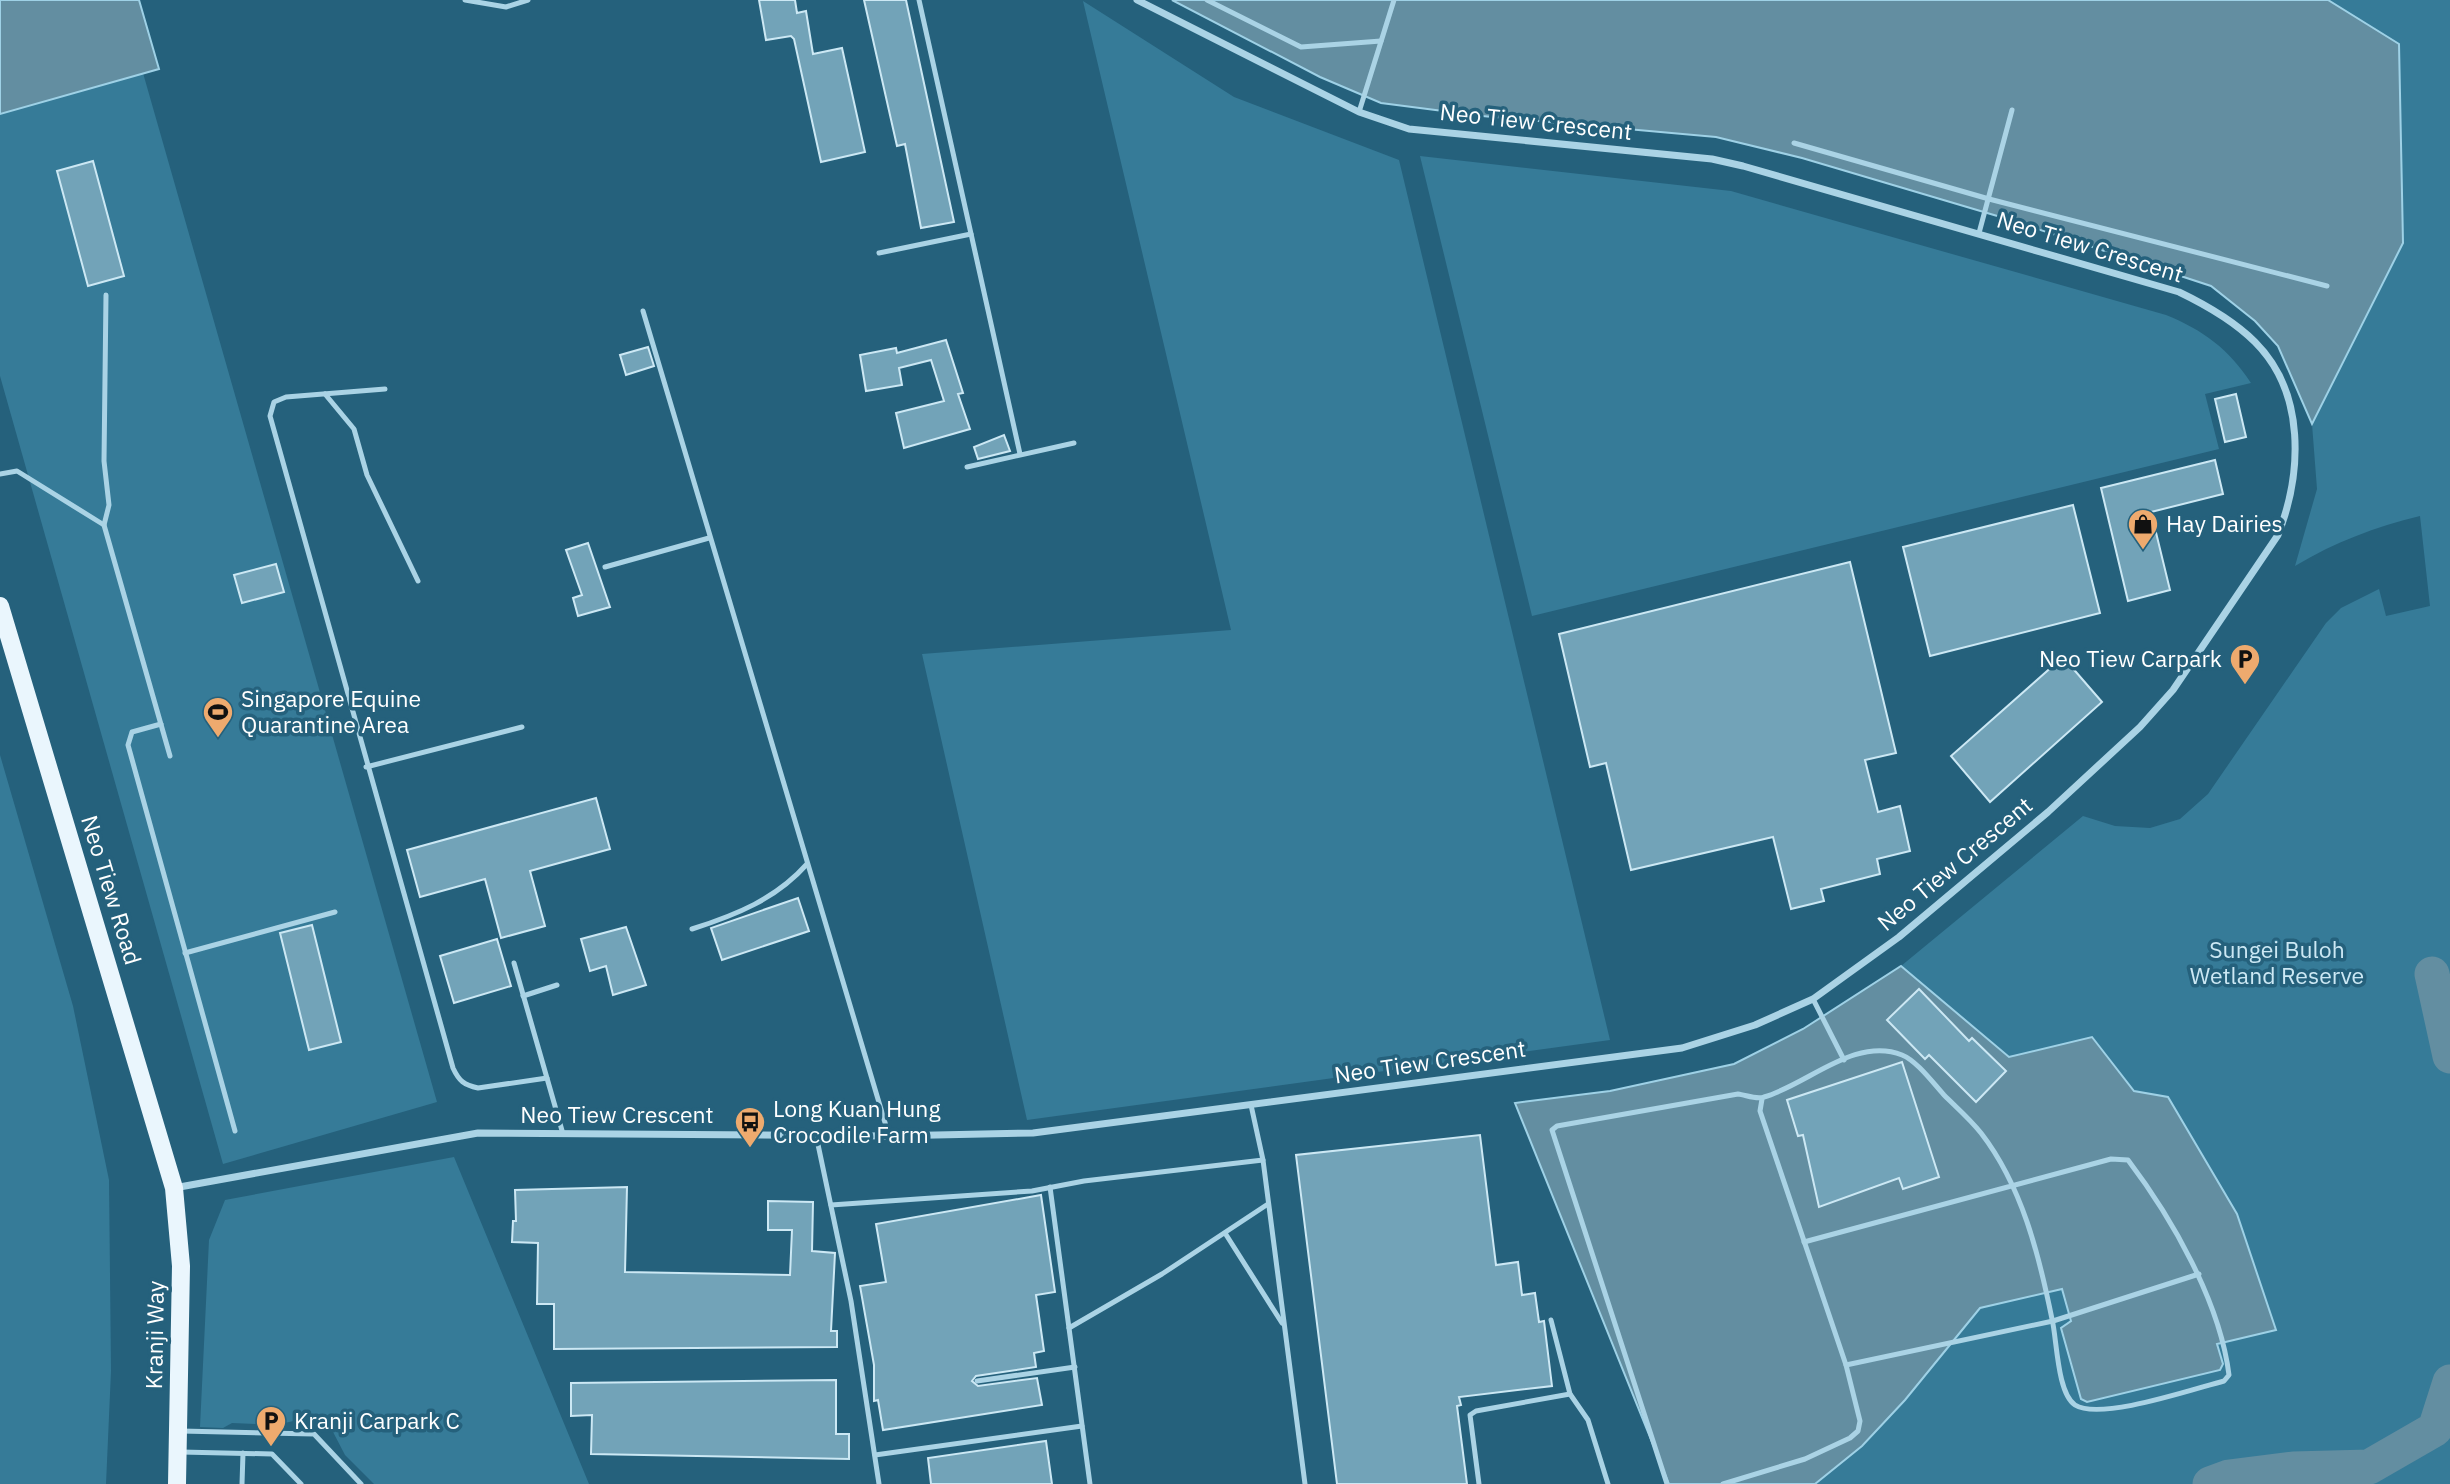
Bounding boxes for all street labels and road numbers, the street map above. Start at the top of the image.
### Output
street label: Neo Tiew Crescent [1438,96,1634,146]
street label: Neo Tiew Crescent [1993,203,2187,289]
street label: Neo Tiew Crescent [1871,790,2038,937]
street label: Neo Tiew Road [75,811,149,968]
street label: Neo Tiew Crescent [1332,1033,1528,1089]
street label: Neo Tiew Crescent [520,1099,714,1129]
street label: Kranji Way [138,1280,170,1390]

